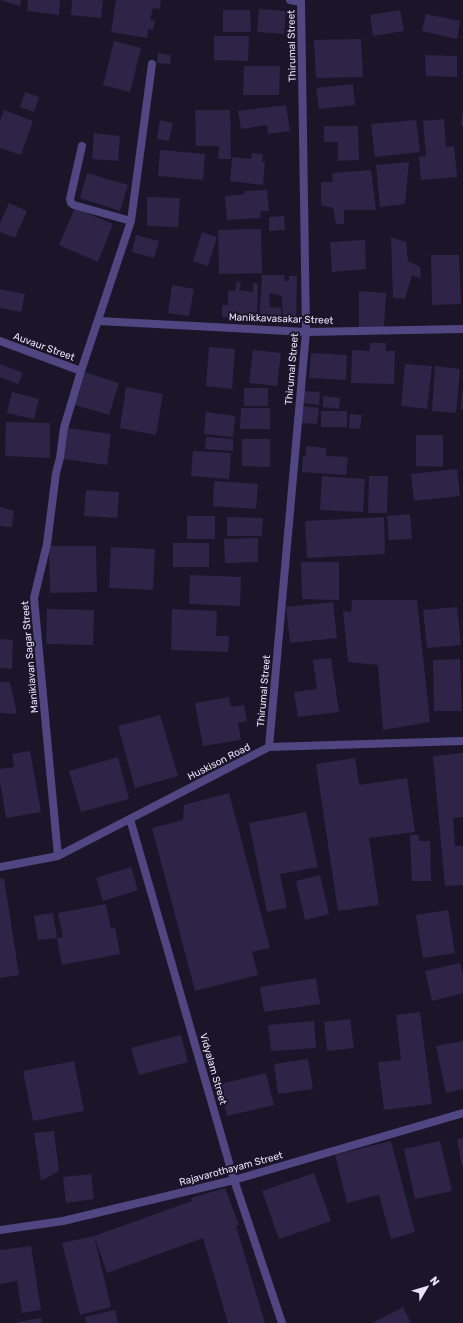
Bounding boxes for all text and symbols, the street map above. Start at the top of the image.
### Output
street label: Thirumal Street [285,10,299,82]
street label: Manikkavasakar Street [229,311,334,327]
street label: Auvaur Street [12,330,76,364]
street label: Thirumal Street [283,332,301,405]
street label: Maniklavan Sagar Street [19,600,41,714]
street label: Thirumal Street [255,654,273,727]
street label: Huskison Road [186,741,252,783]
street label: Vidyalam Street [197,1032,229,1106]
street label: Rajavarothayam Street [178,1149,284,1189]
north arrow [407,1267,447,1307]
text: N [427,1274,442,1288]

